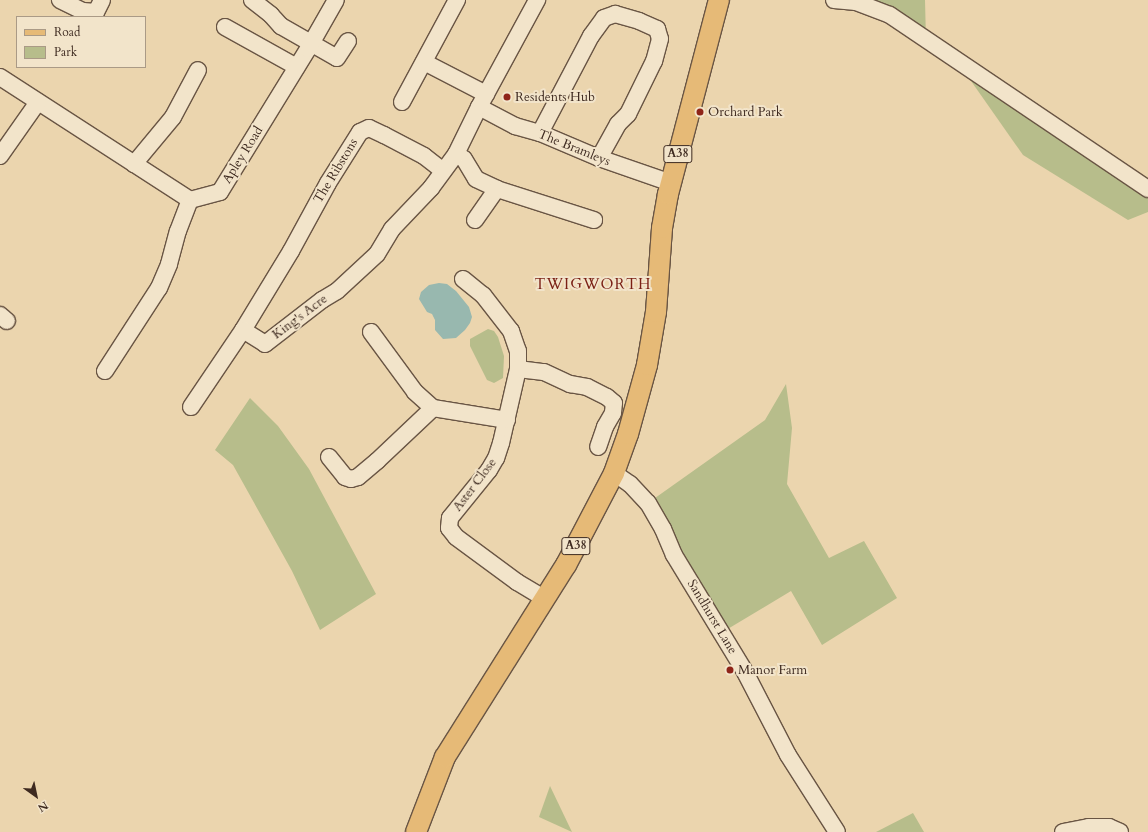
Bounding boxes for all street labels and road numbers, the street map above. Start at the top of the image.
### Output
street label: Apley Road [219,124,267,186]
street label: The Bramleys [536,126,612,170]
street label: The Ribstons [311,136,361,206]
road number: A38 [663,144,693,164]
street label: King's Acre [270,291,330,343]
street label: Aster Close [450,455,500,515]
road number: A38 [561,536,591,556]
street label: Sandhurst Lane [684,577,740,657]

